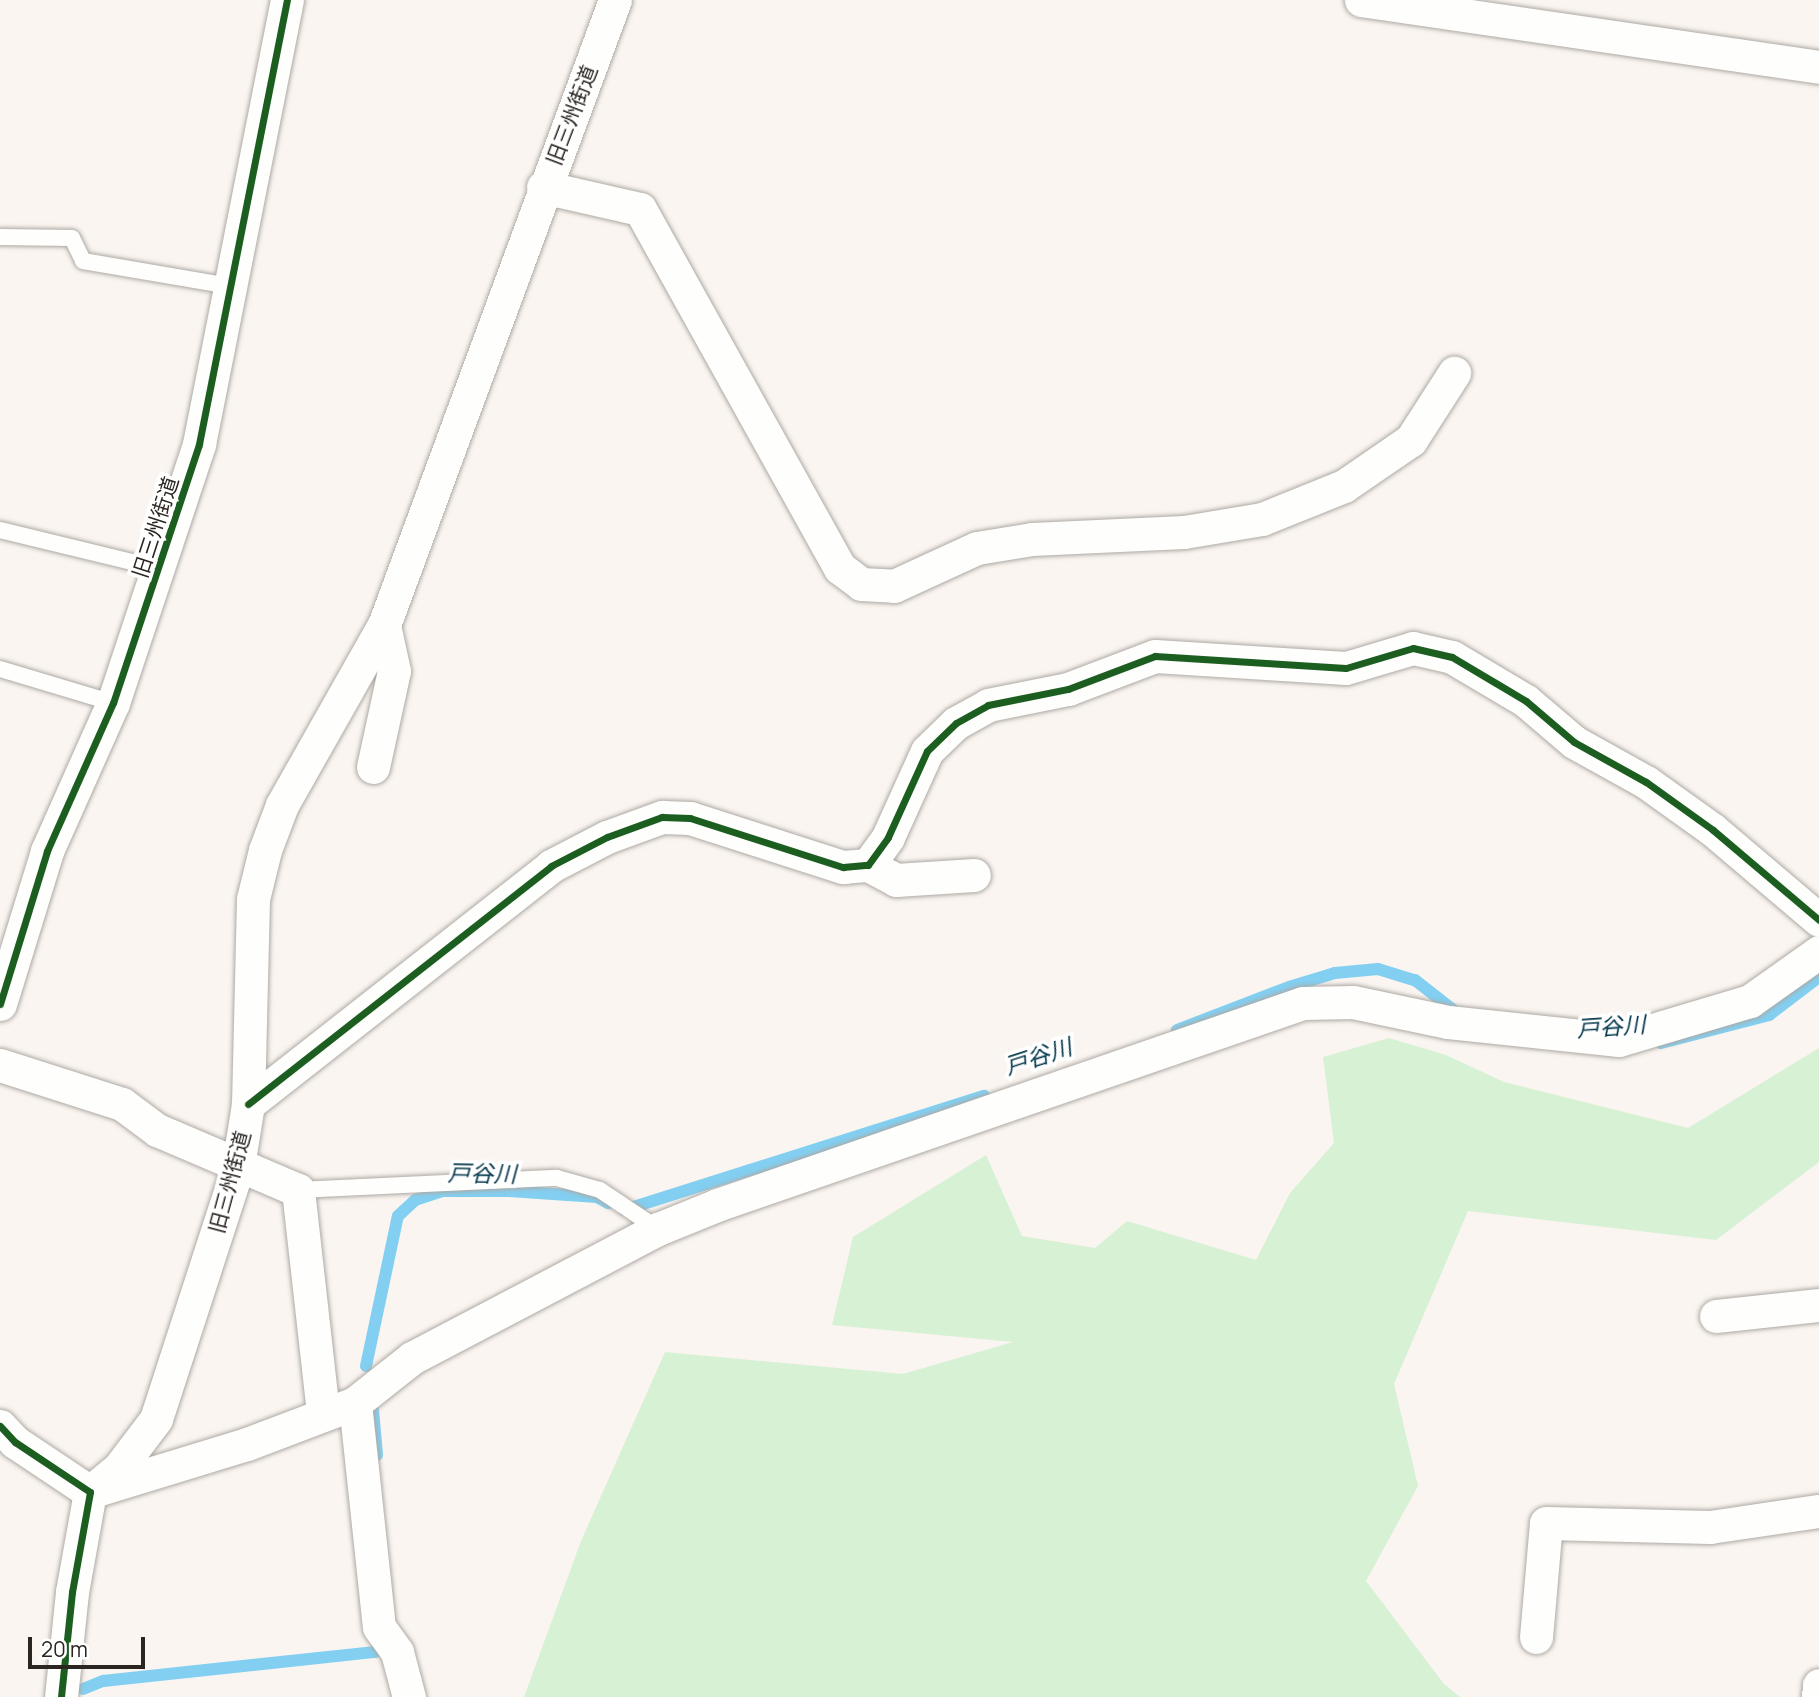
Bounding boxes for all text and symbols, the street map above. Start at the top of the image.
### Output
street label: 旧三州街道 [540,61,602,169]
street label: 旧三州街道 [127,473,183,581]
water label: 戸谷川 [1576,1010,1646,1042]
water label: 戸谷川 [1001,1032,1075,1080]
street label: 旧三州街道 [203,1128,255,1236]
water label: 戸谷川 [447,1159,517,1187]
scale bar [32,1624,149,1668]
text: 20 m [41,1635,88,1663]

